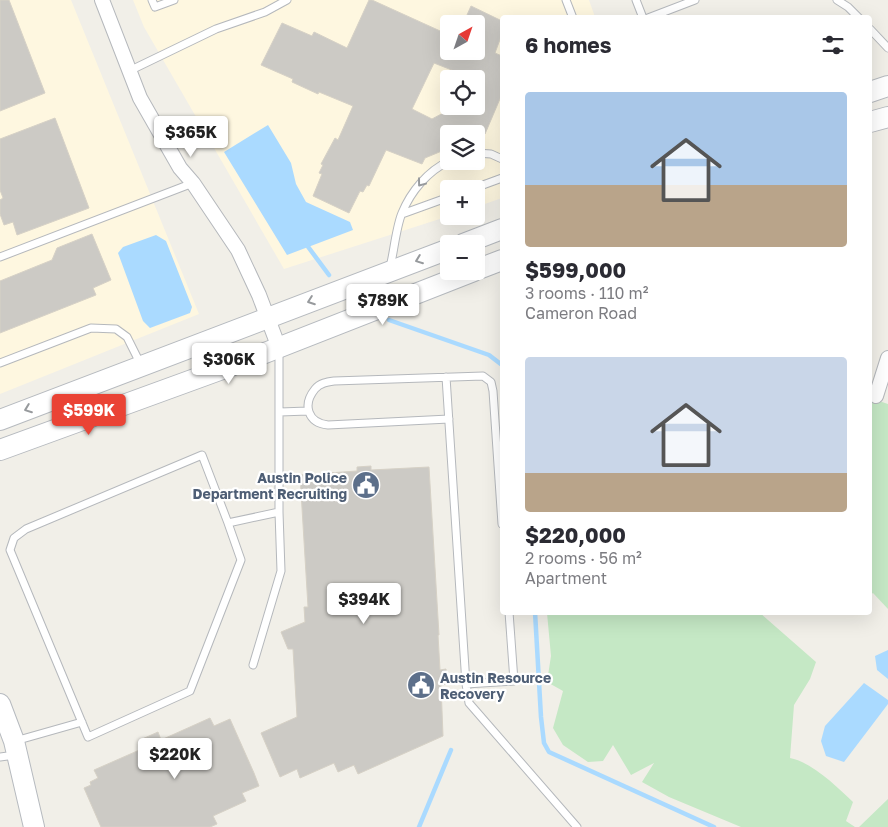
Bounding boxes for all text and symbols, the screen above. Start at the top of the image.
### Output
north arrow [440,15,485,60]
map controls [440,15,485,280]
icon: filters [819,31,847,59]
text: 6 homes [525,32,611,58]
button: locate [440,70,485,115]
pin: $365K [156,116,226,158]
text: $365K [165,122,217,142]
button: layers [440,125,485,170]
icon: home [641,125,731,215]
one-way arrow [418,177,427,187]
button: + [440,180,485,225]
button: − [440,235,485,280]
one-way arrow [415,254,424,264]
text: $599,000 [525,257,626,283]
text: 3 rooms · 110 m² [525,283,648,303]
pin: $789K [348,284,418,326]
text: $789K [357,290,409,310]
one-way arrow [307,295,316,305]
text: Cameron Road [525,303,637,323]
pin: $306K [194,342,264,385]
text: $306K [203,349,255,369]
icon: home [641,390,731,480]
pin: $599K [54,394,124,436]
text: $599K [63,400,115,420]
one-way arrow [24,403,33,413]
place label: Austin Police Department Recruiting [193,469,347,502]
public building icon: Austin Police Department Recruiting [351,470,381,500]
text: $220,000 [525,522,626,548]
text: 2 rooms · 56 m² [525,548,642,568]
text: Apartment [525,568,607,588]
pin: $394K [329,582,399,625]
text: $394K [338,589,390,609]
place label: Austin Resource Recovery [440,669,551,702]
public building icon: Austin Resource Recovery [406,670,436,700]
pin: $220K [140,738,210,780]
text: $220K [149,744,201,764]

